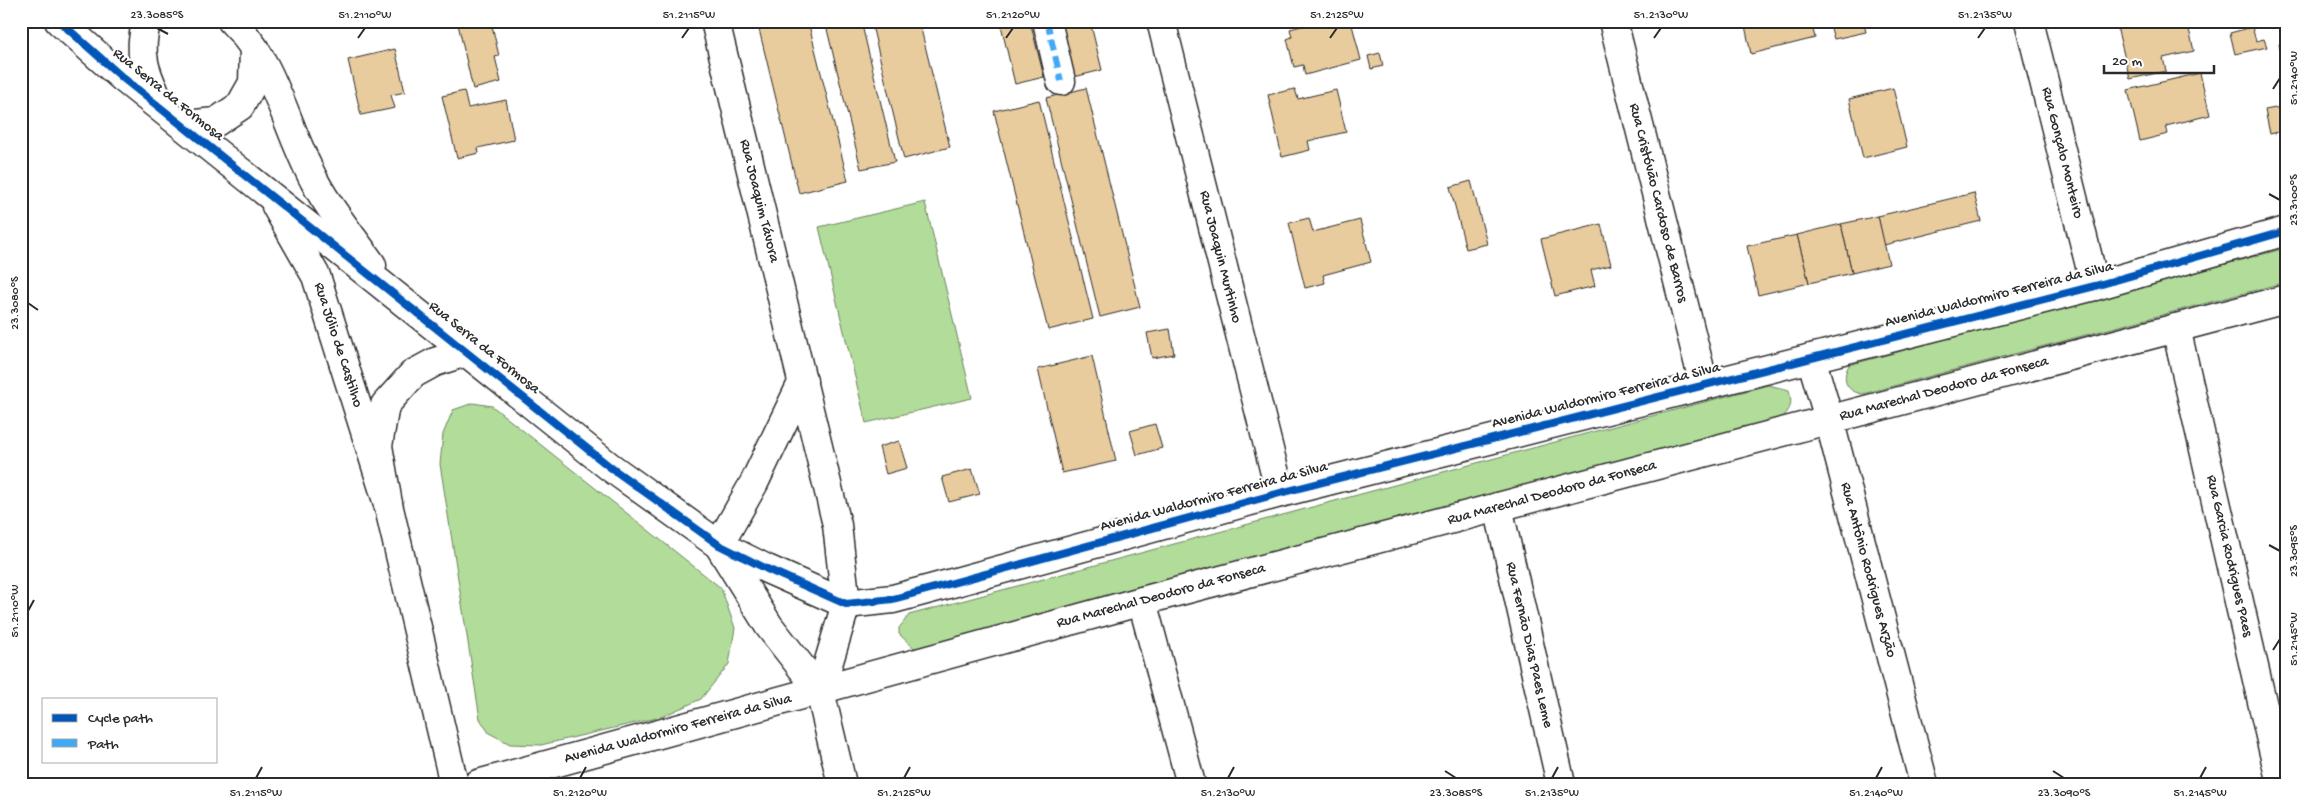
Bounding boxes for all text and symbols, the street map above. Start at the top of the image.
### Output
text: 23.3085°S [131,9,184,23]
text: 51.2110°W [339,9,391,23]
text: 51.2115°W [663,9,715,23]
text: 51.2120°W [986,9,1040,23]
text: 51.2125°W [1310,9,1364,23]
text: 51.2130°W [1634,9,1688,23]
text: 51.2135°W [1958,9,2012,23]
scale bar [2104,42,2214,74]
street label: Rua Serra da Formosa [109,45,228,146]
text: 51.2140°W [2288,51,2302,105]
text: 20 m [2112,53,2142,71]
street label: Rua Gonçalo Monteiro [2037,85,2087,221]
street label: Rua Cristóvão Cardoso de Barros [1625,102,1692,305]
street label: Rua Joaquim Távora [735,137,783,265]
text: 23.3100°S [2288,174,2302,226]
street label: Rua Joaquin Murtinho [1195,189,1245,325]
street label: Avenida Waldormiro Ferreira da Silva [1883,258,2116,332]
text: 23.3080°S [9,276,23,330]
street label: Rua Júlio de Castilho [309,280,367,410]
street label: Rua Serra da Formosa [425,298,544,399]
street label: Rua Marechal Deodoro da Fonseca [1838,352,2051,426]
street label: Avenida Waldormiro Ferreira da Silva [1490,359,1723,433]
street label: Rua Marechal Deodoro da Fonseca [1446,456,1659,530]
street label: Avenida Waldormiro Ferreira da Silva [1098,458,1330,536]
street label: Rua Garcia Rodrigues Paes [2202,473,2256,639]
street label: Rua Antônio Rodrigues Arzão [1836,480,1900,660]
text: 23.3095°S [2288,524,2302,577]
street label: Rua Marechal Deodoro da Fonseca [1055,559,1268,633]
street label: Rua Fernão Dias Paes Leme [1501,560,1557,730]
text: 51.2110°W [9,585,23,637]
text: 51.2145°W [2288,612,2302,666]
street label: Avenida Waldormiro Ferreira da Silva [562,690,794,768]
legend [42,698,218,762]
text: Cycle path [88,710,153,728]
text: Path [87,736,119,754]
text: 51.2115°W [230,787,282,801]
text: 51.2120°W [553,787,607,801]
text: 51.2125°W [877,787,931,801]
text: 51.2130°W [1201,787,1255,801]
text: 23.3085°S [1430,787,1483,801]
text: 51.2135°W [1525,787,1579,801]
text: 51.2140°W [1849,787,1903,801]
text: 23.3090°S [2038,787,2091,801]
text: 51.2145°W [2173,787,2227,801]

